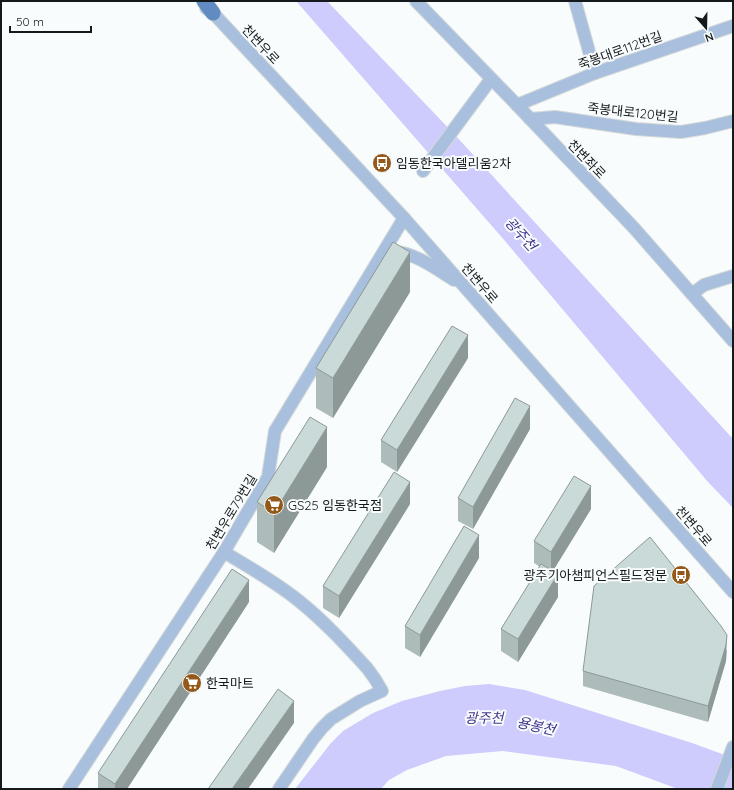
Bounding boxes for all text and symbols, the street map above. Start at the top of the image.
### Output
scale bar [10,8,91,34]
north arrow [686,8,726,48]
text: 50 m [16,14,44,29]
street label: 천변우로 [239,21,283,67]
street label: 죽봉대로112번길 [576,27,664,73]
text: N [703,29,716,45]
street label: 죽봉대로120번길 [587,99,679,125]
street label: 천변좌로 [565,136,609,182]
bus stop icon: 임동한국아델리움2차 [371,152,393,174]
place label: 임동한국아델리움2차 [396,155,511,171]
water label: 광주천 [501,214,541,255]
street label: 천변우로 [458,260,502,306]
street label: 천변우로79번길 [202,471,260,553]
supermarket icon: GS25 임동한국점 [263,494,285,516]
place label: GS25 임동한국점 [288,497,382,513]
street label: 천변우로 [672,503,716,549]
bus stop icon: 광주기아챔피언스필드정문 [670,564,692,586]
place label: 광주기아챔피언스필드정문 [523,567,667,583]
supermarket icon: 한국마트 [181,672,203,694]
place label: 한국마트 [206,675,254,691]
water label: 광주천 [465,709,504,727]
water label: 용봉천 [515,713,558,739]

